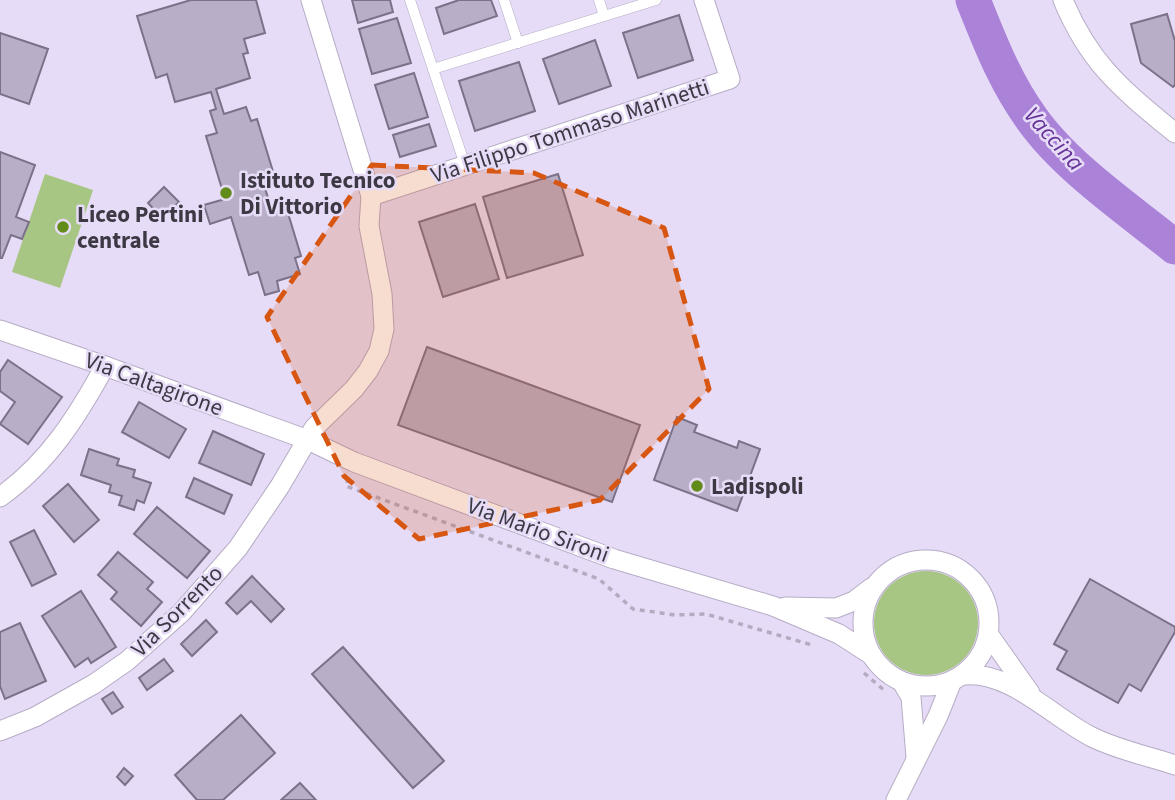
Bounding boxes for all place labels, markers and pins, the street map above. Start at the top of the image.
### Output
place label: Istituto Tecnico Di Vittorio [240,164,396,223]
marker: Istituto Tecnico Di Vittorio [218,185,234,201]
place label: Liceo Pertini centrale [77,198,204,257]
marker: Liceo Pertini centrale [55,219,71,235]
place label: Ladispoli [711,470,804,503]
marker: Ladispoli [689,478,705,494]

